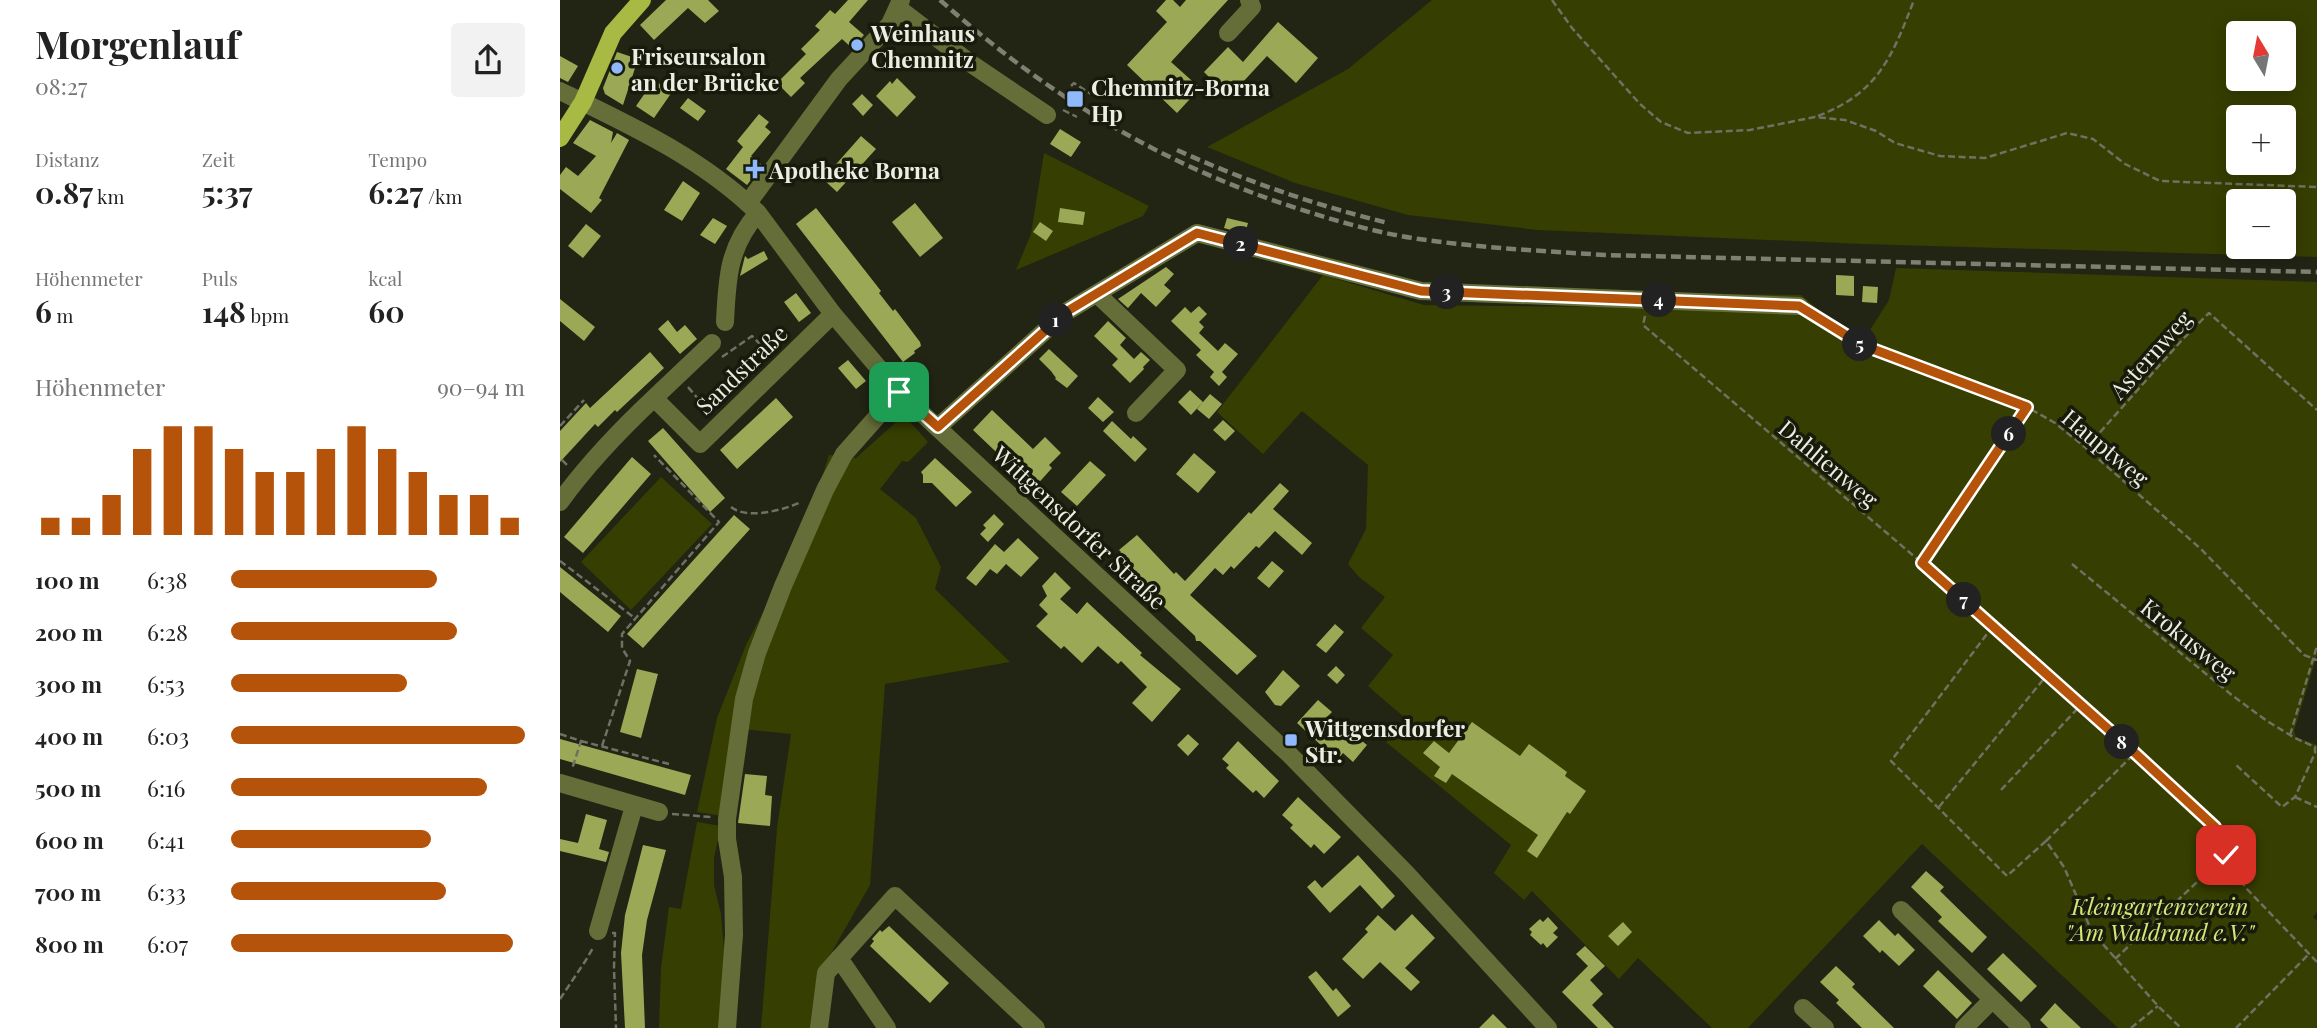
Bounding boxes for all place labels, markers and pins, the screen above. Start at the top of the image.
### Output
place label: Weinhaus Chemnitz [870,17,975,74]
marker: Weinhaus Chemnitz [849,37,865,53]
place label: Friseursalon an der Brücke [631,40,779,97]
marker: Friseursalon an der Brücke [609,60,625,76]
place label: Chemnitz-Borna Hp [1091,71,1270,128]
marker: Chemnitz-Borna Hp [1065,89,1085,109]
place label: Apotheke Borna [768,154,940,185]
marker: Apotheke Borna [747,161,763,177]
pin: 2 [1224,226,1258,262]
pin: 3 [1430,274,1464,310]
pin: 4 [1642,282,1676,318]
pin: 1 [1038,302,1074,338]
pin: 5 [1842,326,1878,362]
pin [869,362,929,422]
pin: 6 [1992,416,2026,452]
pin: 7 [1946,582,1982,618]
place label: Wittgensdorfer Str. [1304,712,1465,769]
pin: 8 [2104,724,2140,760]
marker: Wittgensdorfer Str. [1283,732,1299,748]
pin [2196,825,2256,885]

